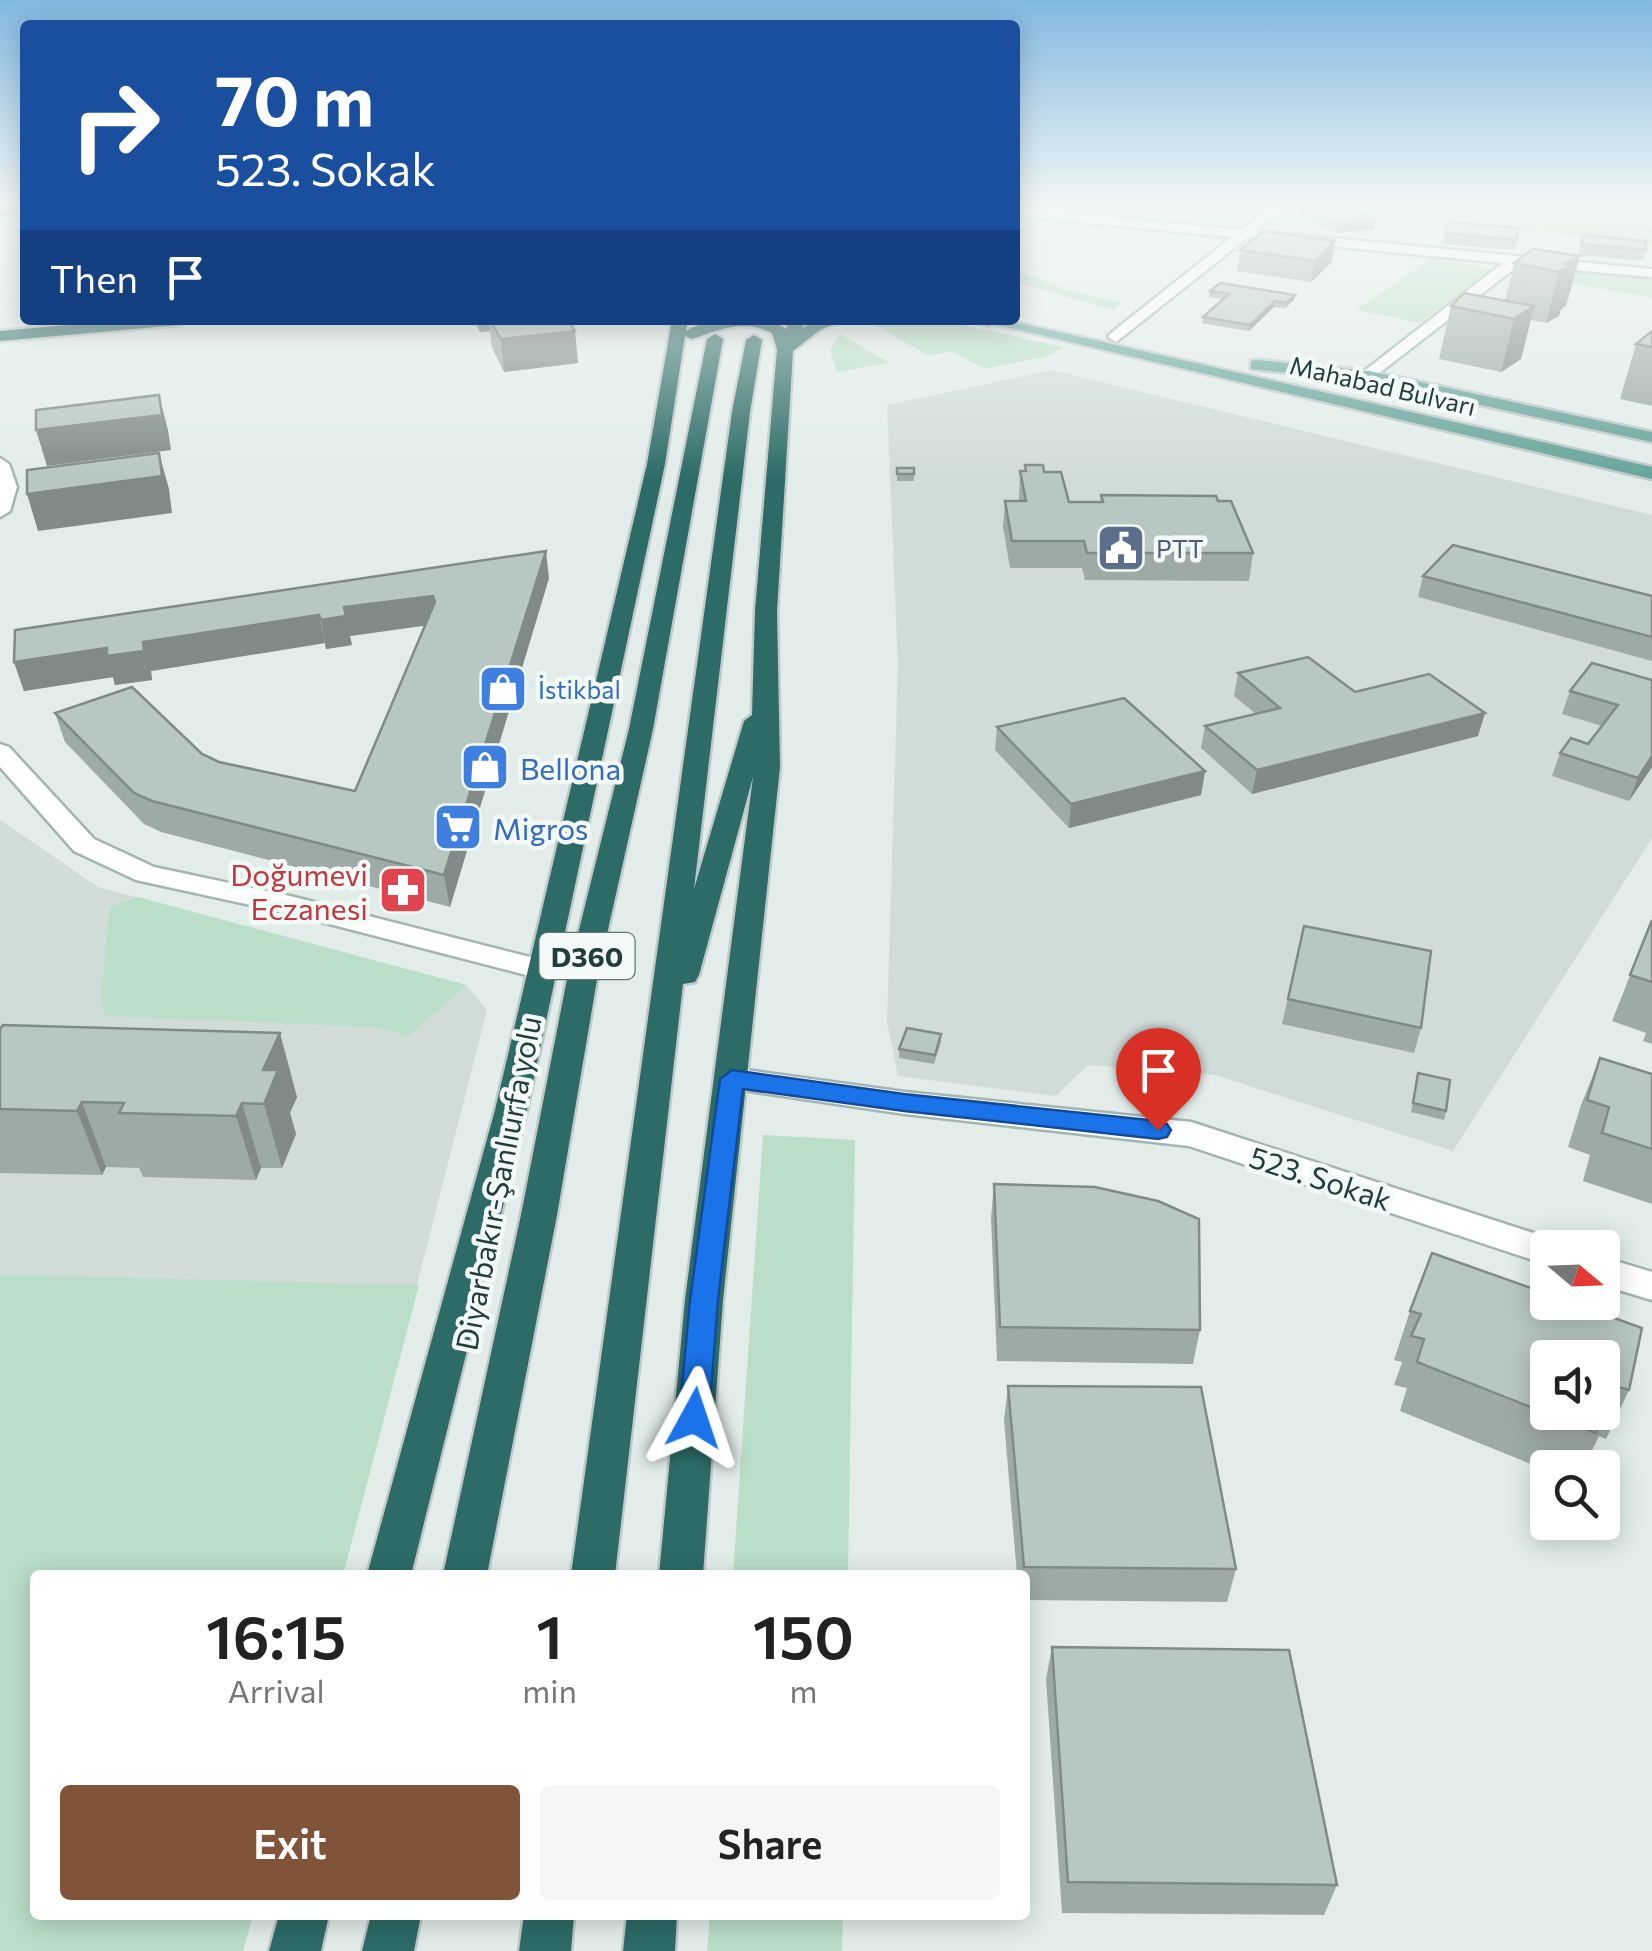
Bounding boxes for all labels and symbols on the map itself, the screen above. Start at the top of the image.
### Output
street label: Mahabad Bulvarı [1287,349,1479,421]
public building icon: PTT [1095,522,1147,574]
place label: PTT [1156,533,1204,563]
shop icon: İstikbal [477,663,529,715]
place label: İstikbal [538,674,621,704]
shop icon: Bellona [459,741,511,793]
place label: Bellona [520,749,621,786]
supermarket icon: Migros [432,801,484,853]
place label: Migros [493,809,588,846]
place label: Doğumevi Eczanesi [230,855,368,926]
pharmacy icon: Doğumevi Eczanesi [377,864,429,916]
road number: D360 [540,933,634,979]
street label: Diyarbakır-Şanlıurfa yolu [446,1013,548,1353]
pin [1116,1028,1201,1131]
street label: 523. Sokak [1245,1137,1397,1217]
north arrow [1530,1230,1620,1320]
position arrow [642,1366,746,1470]

